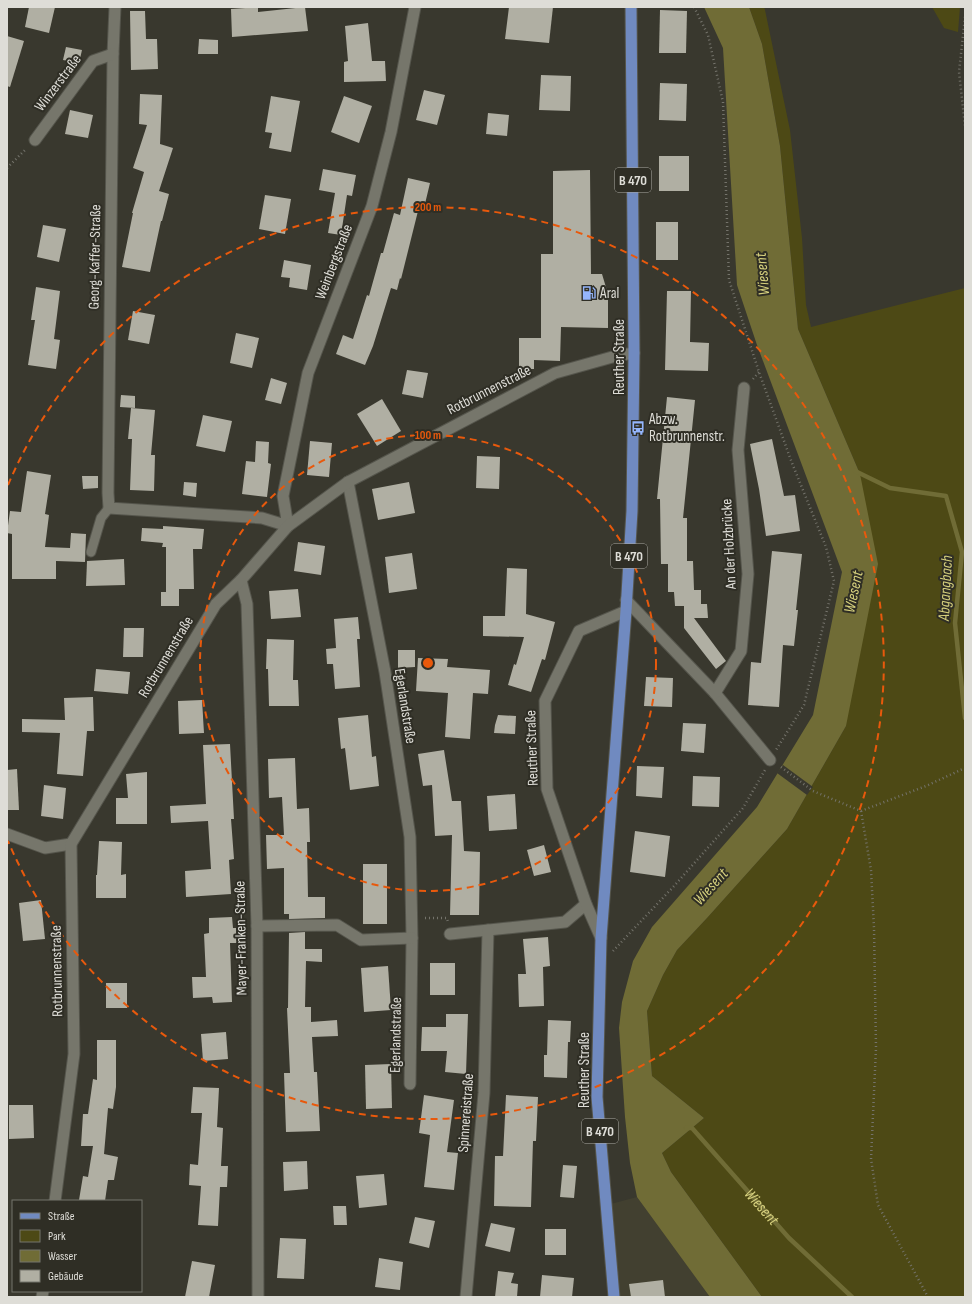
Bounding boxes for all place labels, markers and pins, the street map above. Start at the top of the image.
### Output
place label: Aral [599,284,619,303]
fuel station icon: Aral [581,285,597,301]
place label: Abzw. Rotbrunnenstr. [648,410,725,446]
bus stop icon: Abzw. Rotbrunnenstr. [630,420,646,436]
centre of rings [421,656,435,670]

